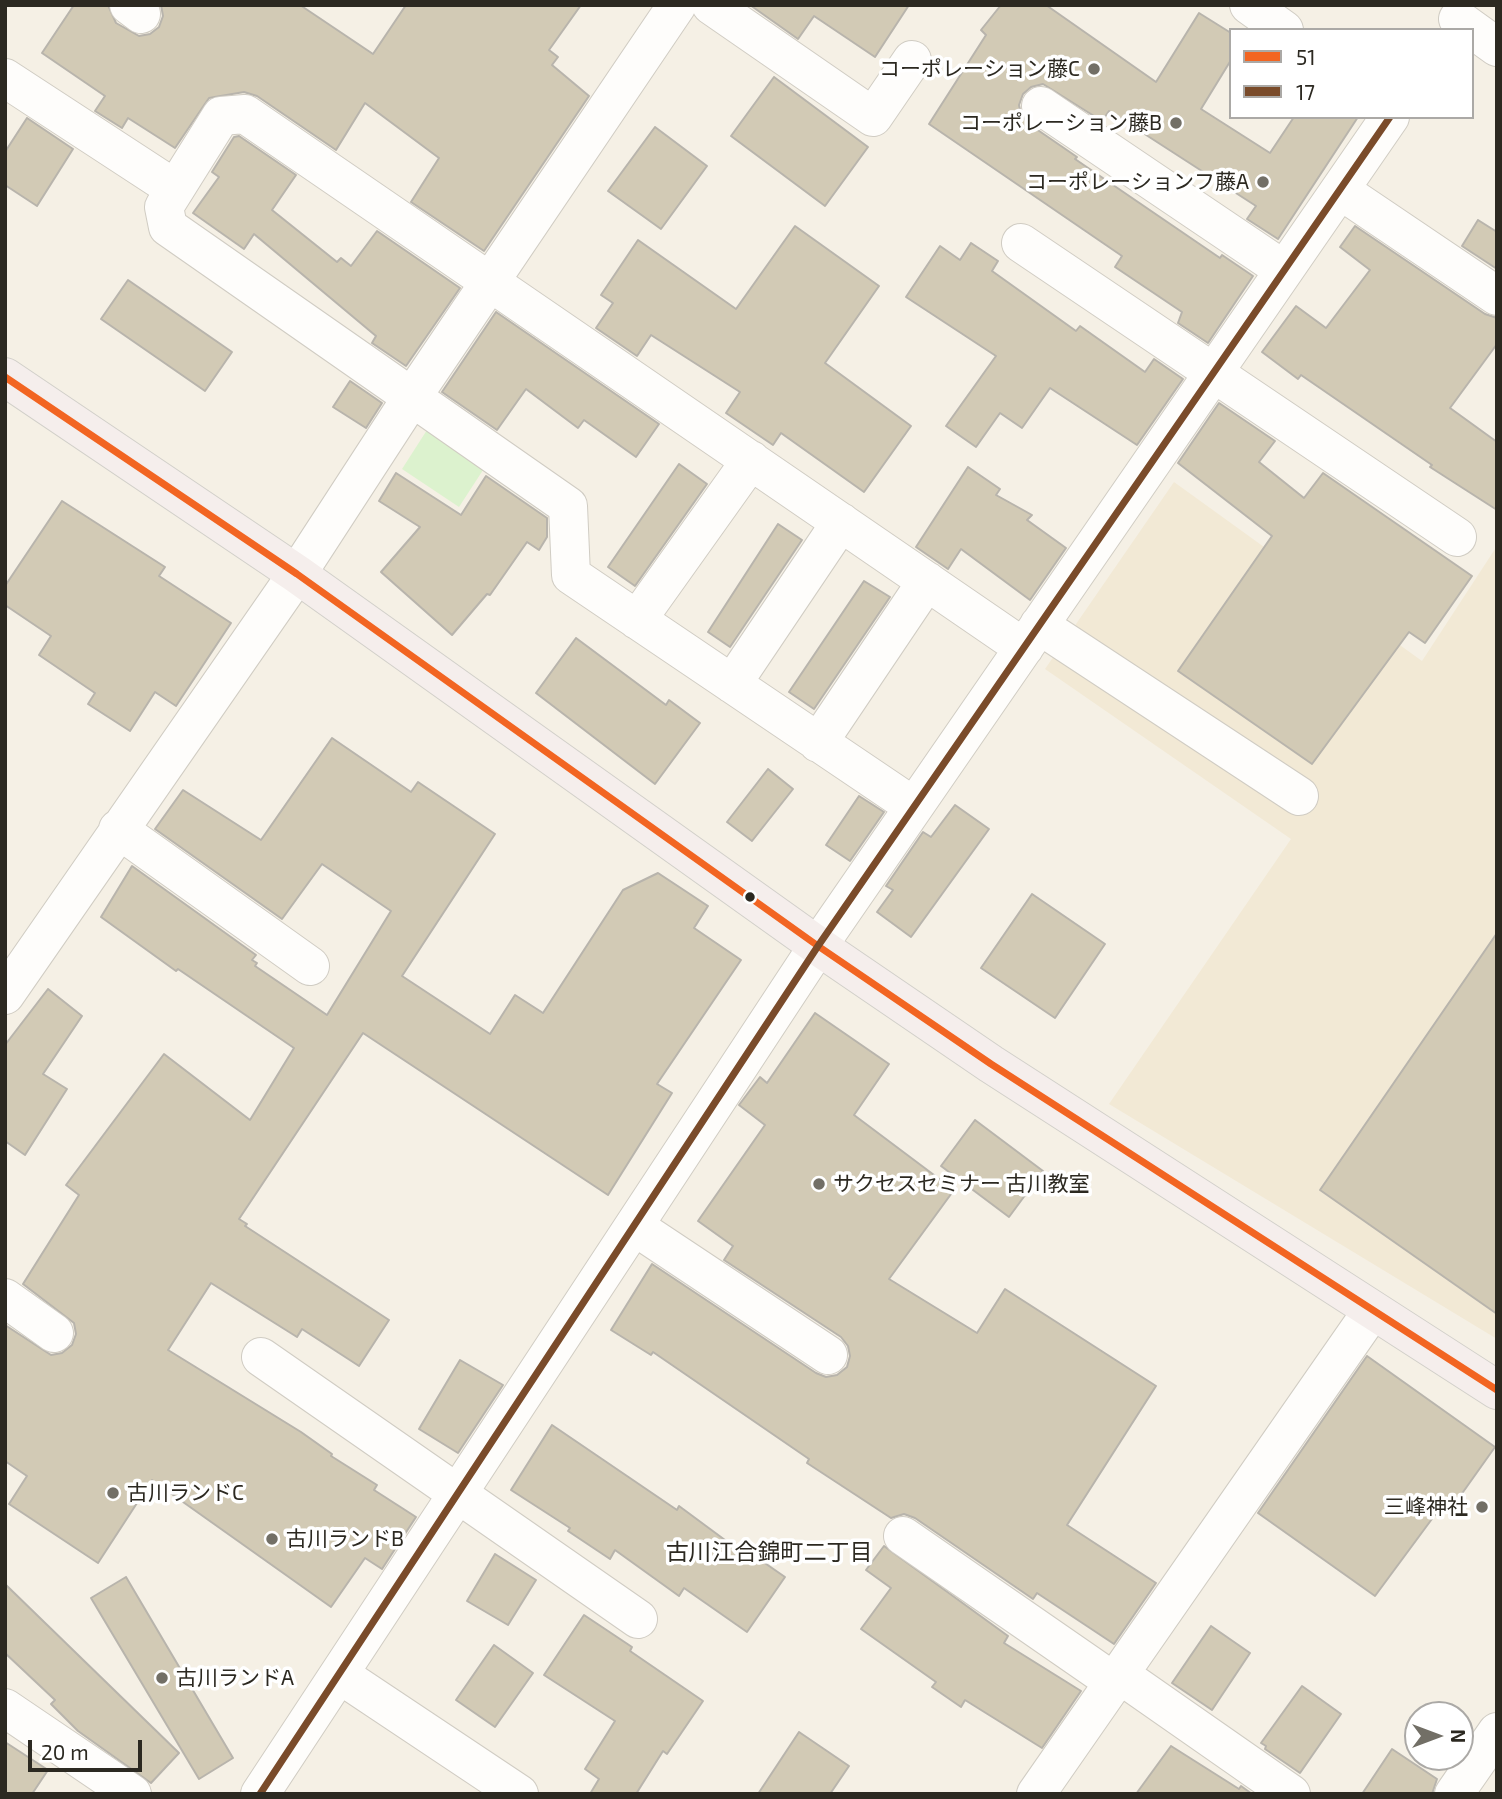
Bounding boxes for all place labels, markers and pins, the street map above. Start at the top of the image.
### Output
place label: コーポレーション藤C [879,56,1080,82]
marker: コーポレーション藤C [1086,61,1102,77]
place label: コーポレーション藤B [960,110,1162,136]
marker: コーポレーション藤B [1168,115,1184,131]
place label: コーポレーションフ藤A [1026,169,1249,195]
marker: コーポレーションフ藤A [1255,174,1271,190]
unlabelled marker [743,890,757,904]
place label: サクセスセミナー 古川教室 [833,1171,1090,1197]
marker: サクセスセミナー 古川教室 [811,1176,827,1192]
place label: 古川ランドC [127,1480,244,1506]
marker: 古川ランドC [105,1485,121,1501]
place label: 三峰神社 [1384,1494,1468,1520]
marker: 三峰神社 [1474,1499,1490,1515]
place label: 古川ランドB [286,1526,404,1552]
marker: 古川ランドB [264,1531,280,1547]
place label: 古川ランドA [176,1665,294,1691]
marker: 古川ランドA [154,1670,170,1686]

